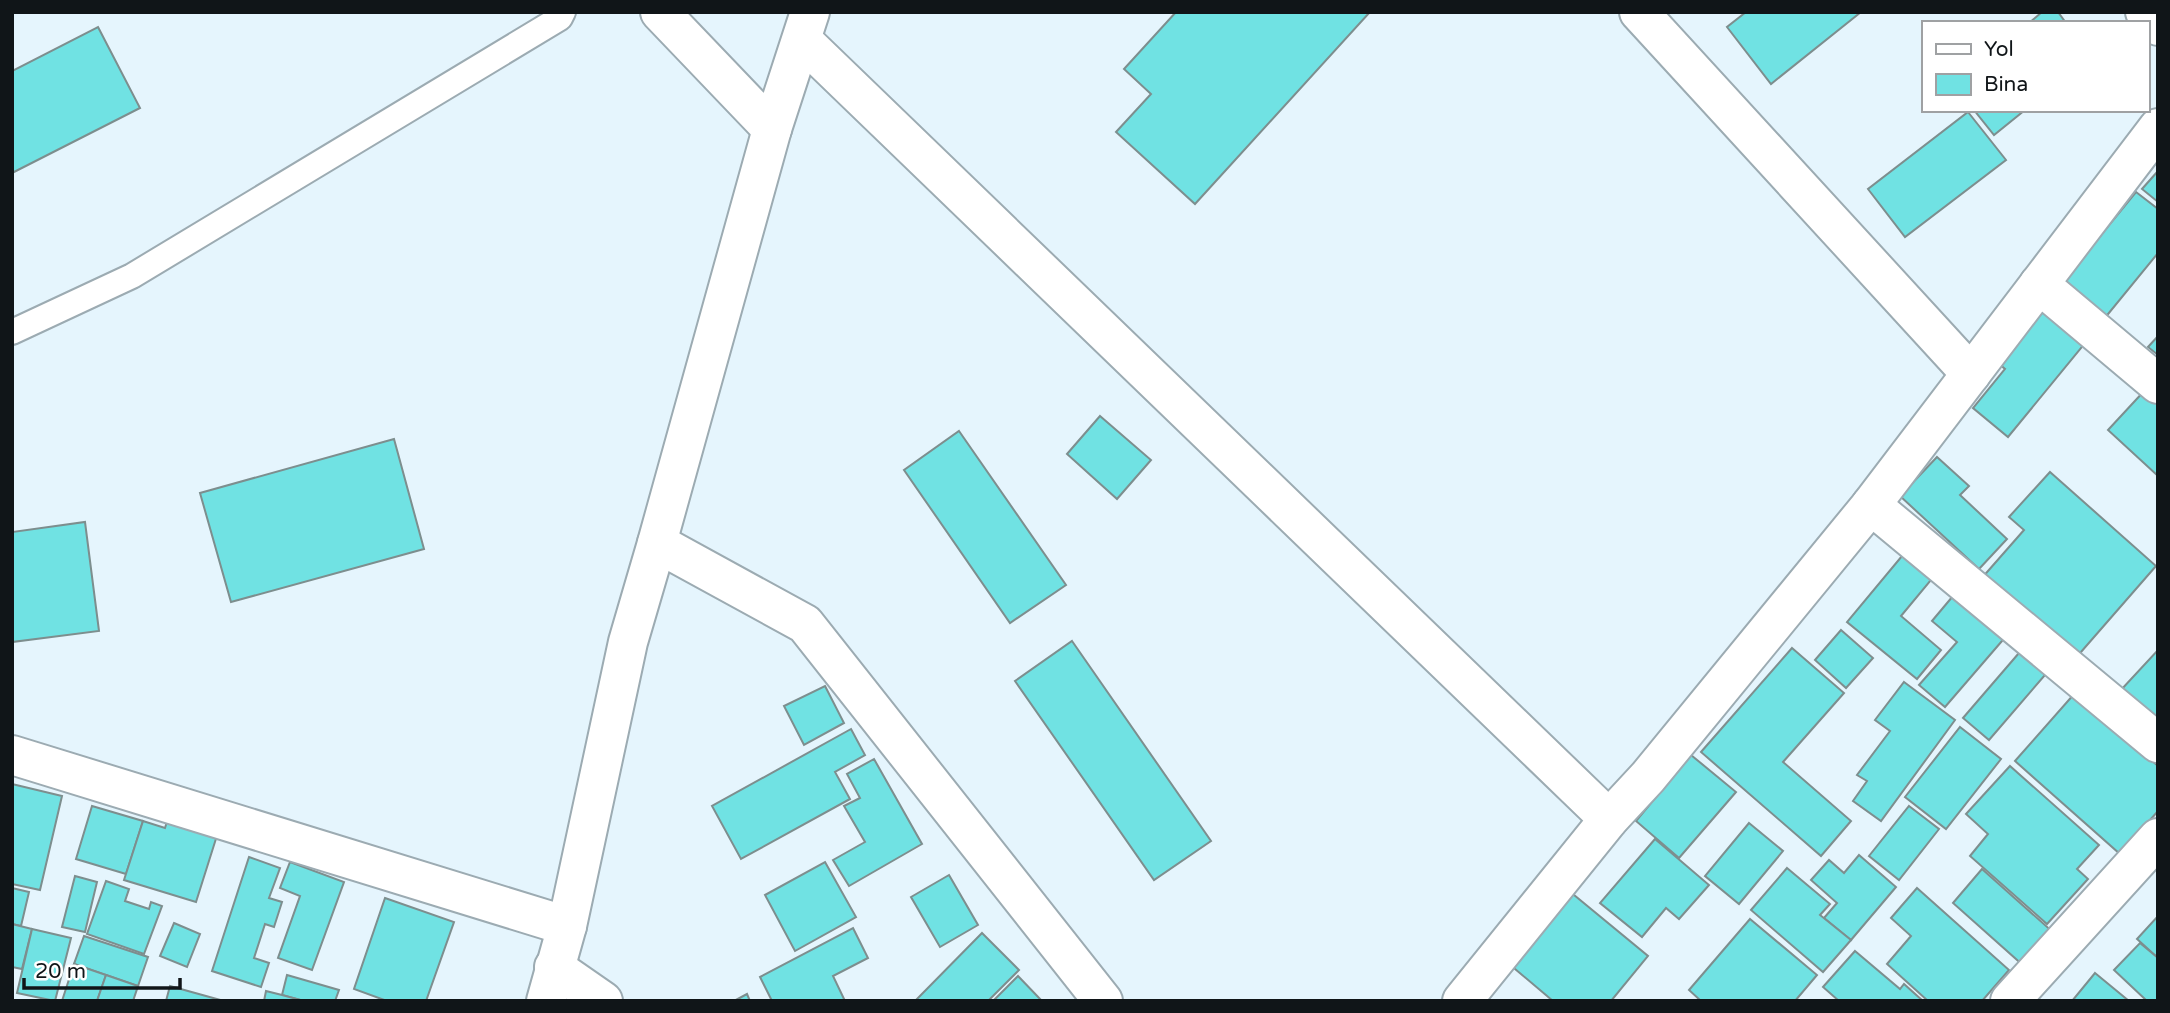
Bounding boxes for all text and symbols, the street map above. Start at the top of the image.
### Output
legend [1922,21,2149,112]
text: Yol [1984,37,2014,62]
text: Bina [1984,72,2028,97]
scale bar [24,946,180,990]
text: 20 m [35,959,86,984]

